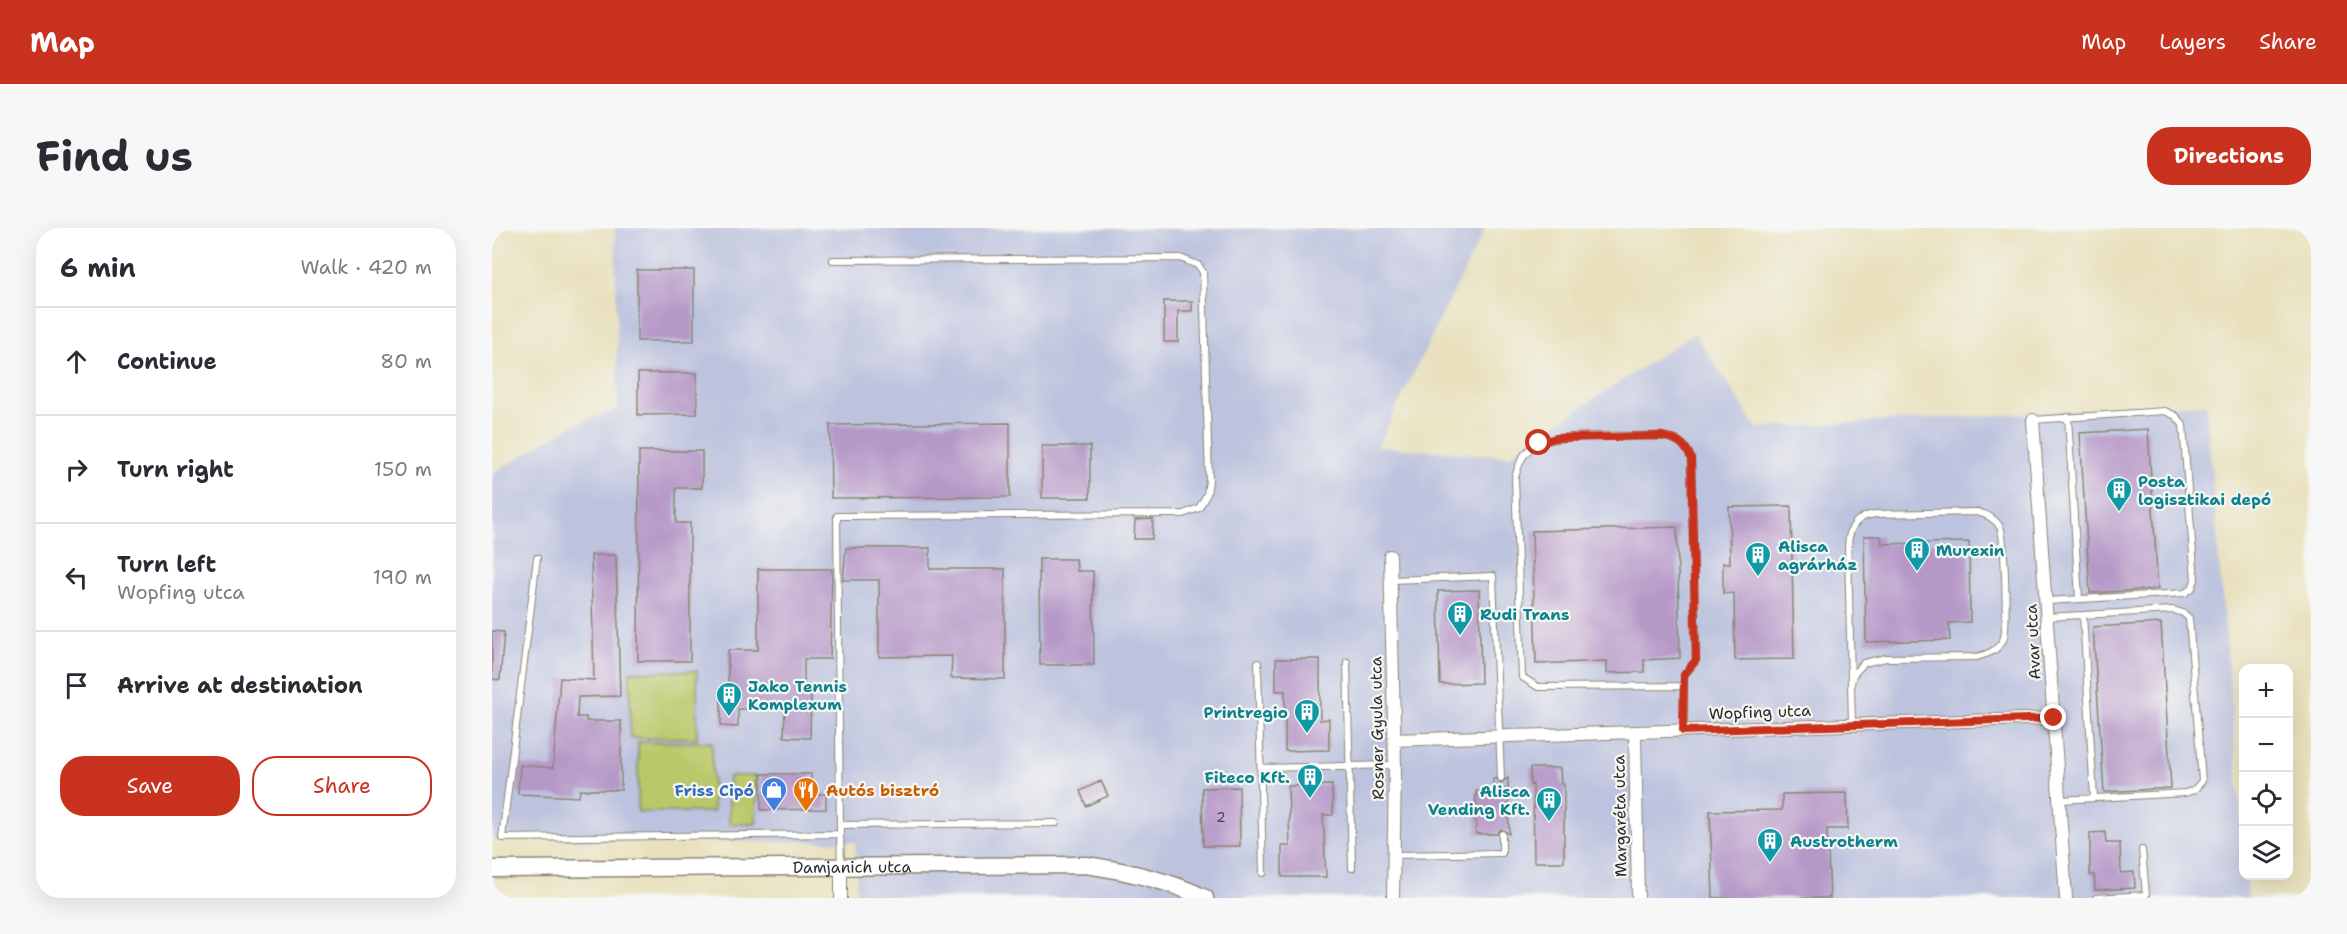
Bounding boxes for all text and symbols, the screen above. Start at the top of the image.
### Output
text: Map [30,23,95,61]
text: Map [2081,28,2126,56]
text: Layers [2159,28,2226,56]
text: Share [2259,28,2317,56]
button: Directions [2147,127,2311,185]
text: Find us [36,128,193,184]
text: 6 min [60,250,136,285]
text: Walk · 420 m [300,254,432,280]
icon: ahead [60,345,93,378]
text: Continue [117,347,217,376]
text: 80 m [380,348,432,374]
route start [1525,429,1551,455]
icon: right [60,453,93,486]
text: Turn right [117,455,234,484]
text: 150 m [374,456,432,482]
place label: Posta logisztikai depó [2138,471,2271,510]
building icon: Posta logisztikai depó [2104,475,2134,513]
building icon: Murexin [1902,535,1932,573]
place label: Alisca agrárház [1778,536,1857,575]
building icon: Alisca agrárház [1743,540,1773,578]
place label: Murexin [1936,540,2005,561]
text: Turn left [117,550,216,579]
icon: left [60,561,93,594]
text: 190 m [373,564,432,590]
text: Wopfing utca [117,579,245,605]
building icon: Rudi Trans [1445,599,1475,637]
place label: Rudi Trans [1480,604,1569,625]
street label: Avar utca [2021,604,2045,680]
street label: Rosner Gyula utca [1365,656,1389,800]
map controls [2239,664,2293,880]
button: + [2239,664,2293,718]
icon: arrive [60,669,93,702]
text: Arrive at destination [117,671,363,700]
place label: Jako Tennis Komplexum [748,676,847,715]
building icon: Jako Tennis Komplexum [714,680,744,718]
building icon: Printregio [1292,697,1322,735]
street label: Wopfing utca [1709,700,1811,724]
place label: Printregio [1204,702,1288,723]
route end [2040,704,2066,730]
button: − [2239,718,2293,772]
street label: Margaréta utca [1608,755,1632,877]
button: Save [60,756,240,816]
button: Share [252,756,432,816]
building icon: Fiteco Kft. [1295,762,1325,800]
place label: Fiteco Kft. [1204,767,1290,788]
button: locate [2239,772,2293,826]
shop icon: Friss Cipó [759,775,789,813]
restaurant icon: Autós bisztró [791,775,821,813]
place label: Friss Cipó [675,780,754,801]
place label: Autós bisztró [826,780,939,801]
place label: Alisca Vending Kft. [1428,781,1530,820]
building icon: Alisca Vending Kft. [1534,785,1564,823]
house number: 2 [1216,808,1226,826]
building icon: Austrotherm [1755,826,1785,864]
button: layers [2239,826,2293,880]
place label: Austrotherm [1790,831,1898,852]
street label: Damjanich utca [793,856,911,877]

